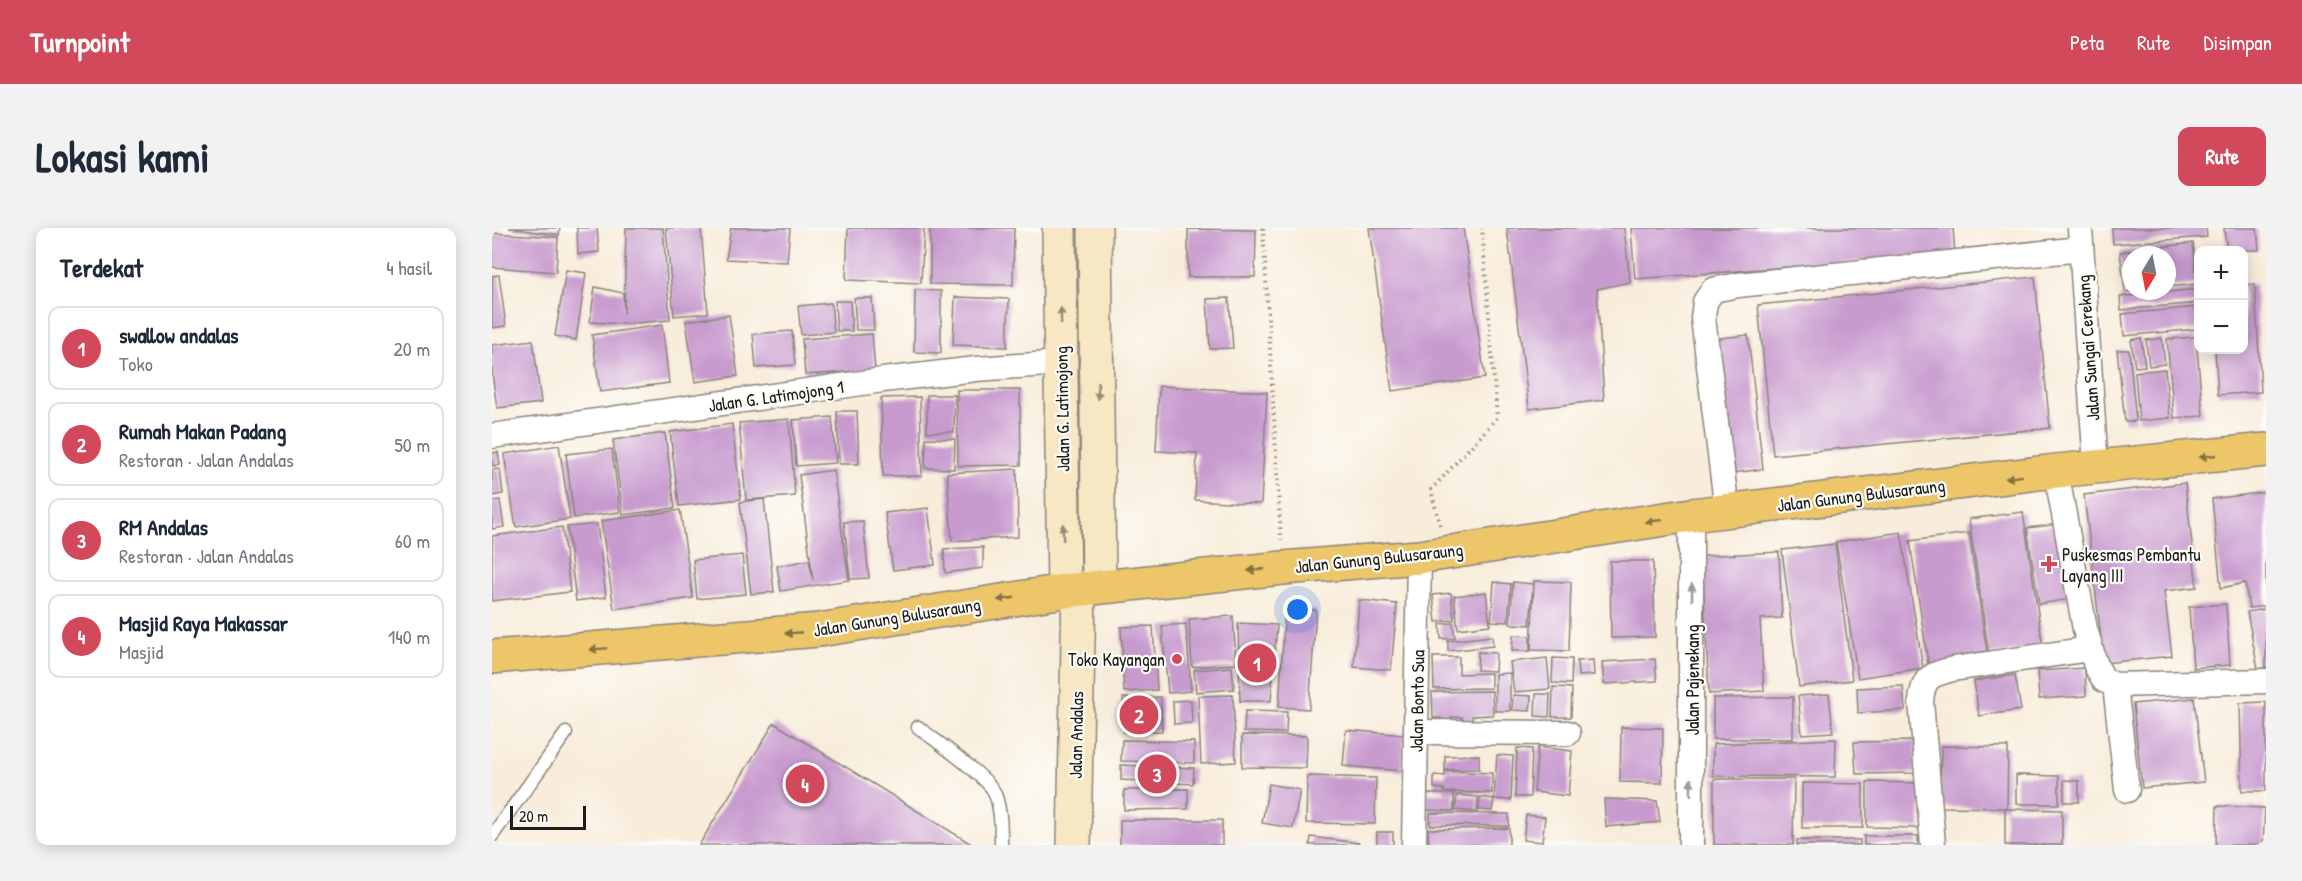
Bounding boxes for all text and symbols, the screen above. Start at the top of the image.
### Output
text: Turnpoint [30,23,130,61]
text: Peta [2070,28,2104,57]
text: Rute [2137,28,2171,57]
text: Disimpan [2204,28,2272,57]
button: Rute [2178,127,2266,186]
text: Lokasi kami [36,128,210,185]
north arrow [2122,246,2176,300]
map controls [2194,246,2248,354]
button: + [2194,246,2248,300]
text: Terdekat [60,250,143,285]
text: 4 hasil [386,254,432,281]
street label: Jalan Sungai Cerekang [2070,274,2106,422]
button: − [2194,300,2248,354]
one-way arrow [1056,307,1066,326]
text: swallow andalas [119,320,239,350]
text: 1 [78,335,85,362]
text: 20 m [393,335,430,362]
street label: Jalan G. Latimojong [1048,346,1076,472]
text: Toko [119,350,153,377]
street label: Jalan G. Latimojong 1 [707,374,845,418]
one-way arrow [1093,382,1103,401]
text: Rumah Makan Padang [119,416,286,446]
text: 2 [77,431,86,458]
text: 50 m [394,431,430,458]
text: Restoran · Jalan Andalas [119,446,294,473]
one-way arrow [2198,451,2217,461]
street label: Jalan Gunung Bulusaraung [1776,472,1946,518]
one-way arrow [2004,472,2023,481]
text: RM Andalas [119,512,208,542]
one-way arrow [1644,516,1663,525]
one-way arrow [1058,523,1068,542]
text: 3 [77,527,86,554]
text: 60 m [395,527,430,554]
street label: Jalan Gunung Bulusaraung [1294,537,1464,579]
text: Restoran · Jalan Andalas [119,542,294,569]
place label: Puskesmas Pembantu Layang III [2062,542,2201,588]
marker: Puskesmas Pembantu Layang III [2040,555,2058,573]
one-way arrow [1247,565,1266,575]
one-way arrow [1687,582,1697,601]
street label: Jalan Gunung Bulusaraung [812,591,982,643]
one-way arrow [996,595,1015,604]
your location [1283,595,1312,624]
text: Masjid Raya Makassar [119,608,288,638]
text: 4 [78,623,85,650]
text: 140 m [388,623,430,650]
street label: Jalan Pajenekang [1680,625,1705,735]
one-way arrow [783,628,802,638]
text: Masjid [119,638,163,665]
pin: 1 [1238,640,1276,686]
one-way arrow [589,645,608,654]
place label: Toko Kayangan [1068,647,1165,672]
street label: Jalan Bonto Sua [1404,650,1430,752]
marker: Toko Kayangan [1170,652,1184,666]
street label: Jalan Andalas [1063,691,1089,779]
pin: 2 [1120,692,1158,738]
pin: 3 [1138,752,1176,796]
pin: 4 [786,762,824,806]
one-way arrow [1686,777,1696,796]
scale bar [510,803,586,830]
text: 20 m [519,805,548,827]

